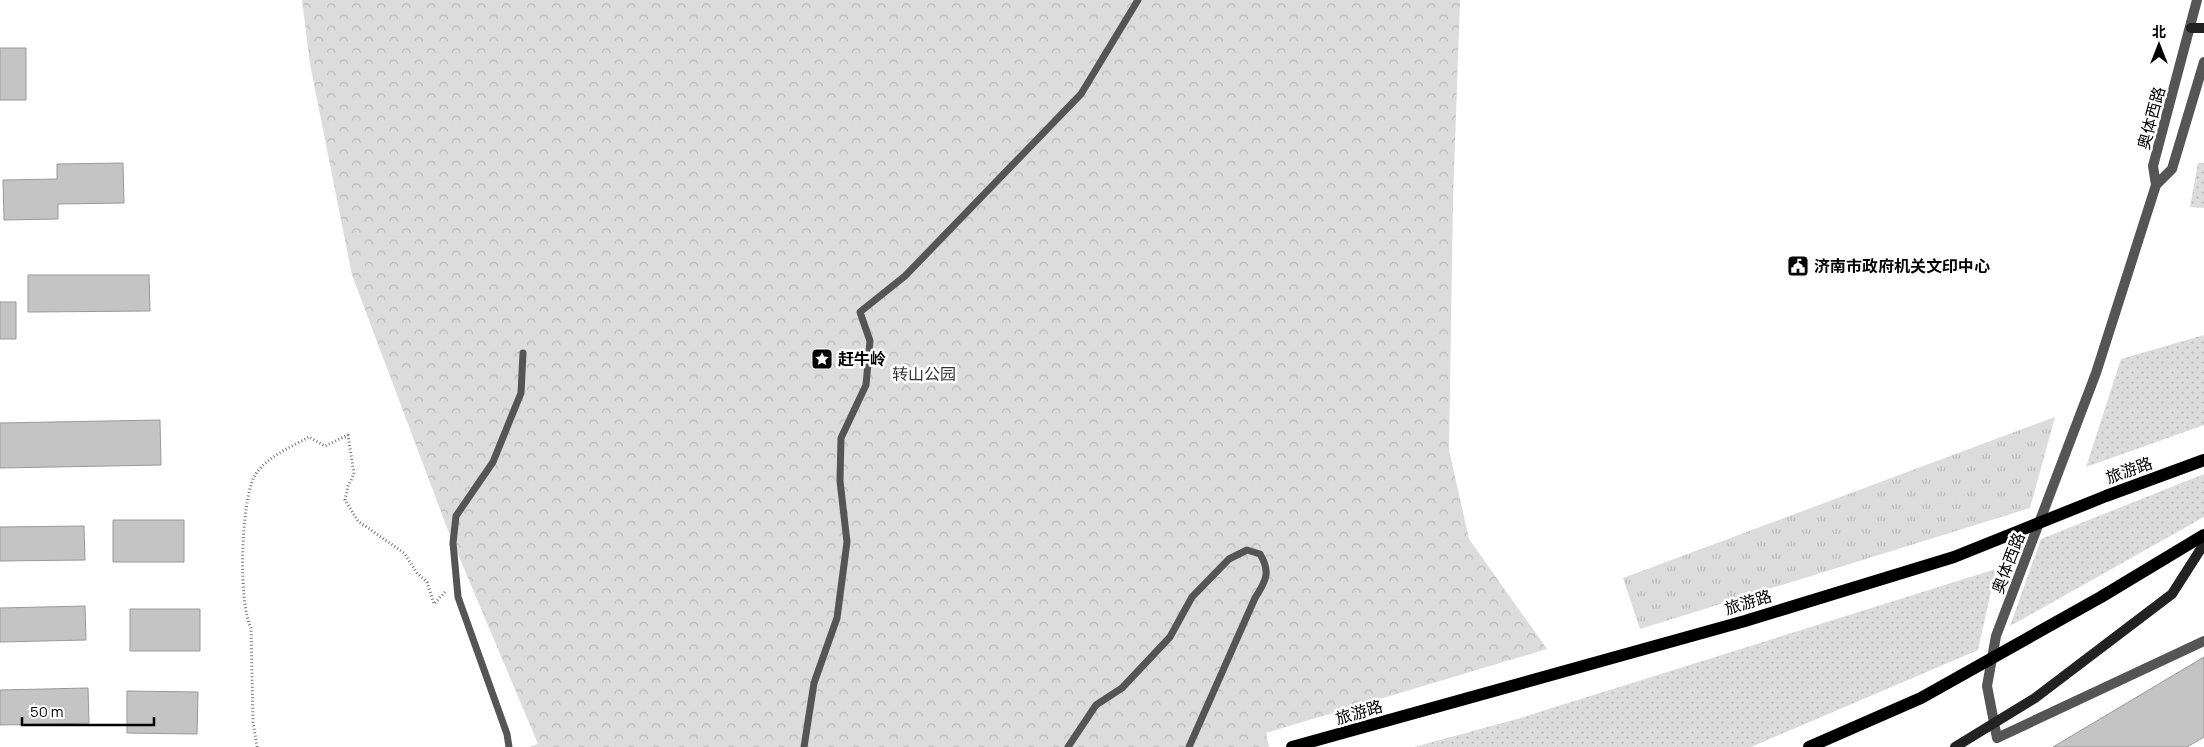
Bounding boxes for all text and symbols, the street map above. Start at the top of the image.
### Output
north arrow [2134,20,2184,70]
text: 北 [2152,22,2166,41]
street label: 奥体西路 [2132,84,2170,152]
public building icon: 济南市政府机关文印中心 [1786,254,1810,278]
place label: 济南市政府机关文印中心 [1814,255,1990,277]
place icon: 赶牛岭 [810,347,834,371]
place label: 赶牛岭 [838,348,886,370]
park label: 转山公园 [892,363,956,385]
street label: 旅游路 [2103,451,2155,489]
street label: 奥体西路 [1986,529,2030,597]
street label: 旅游路 [1722,584,1774,620]
scale bar [22,694,155,726]
street label: 旅游路 [1333,695,1385,729]
text: 50 m [30,701,64,722]

